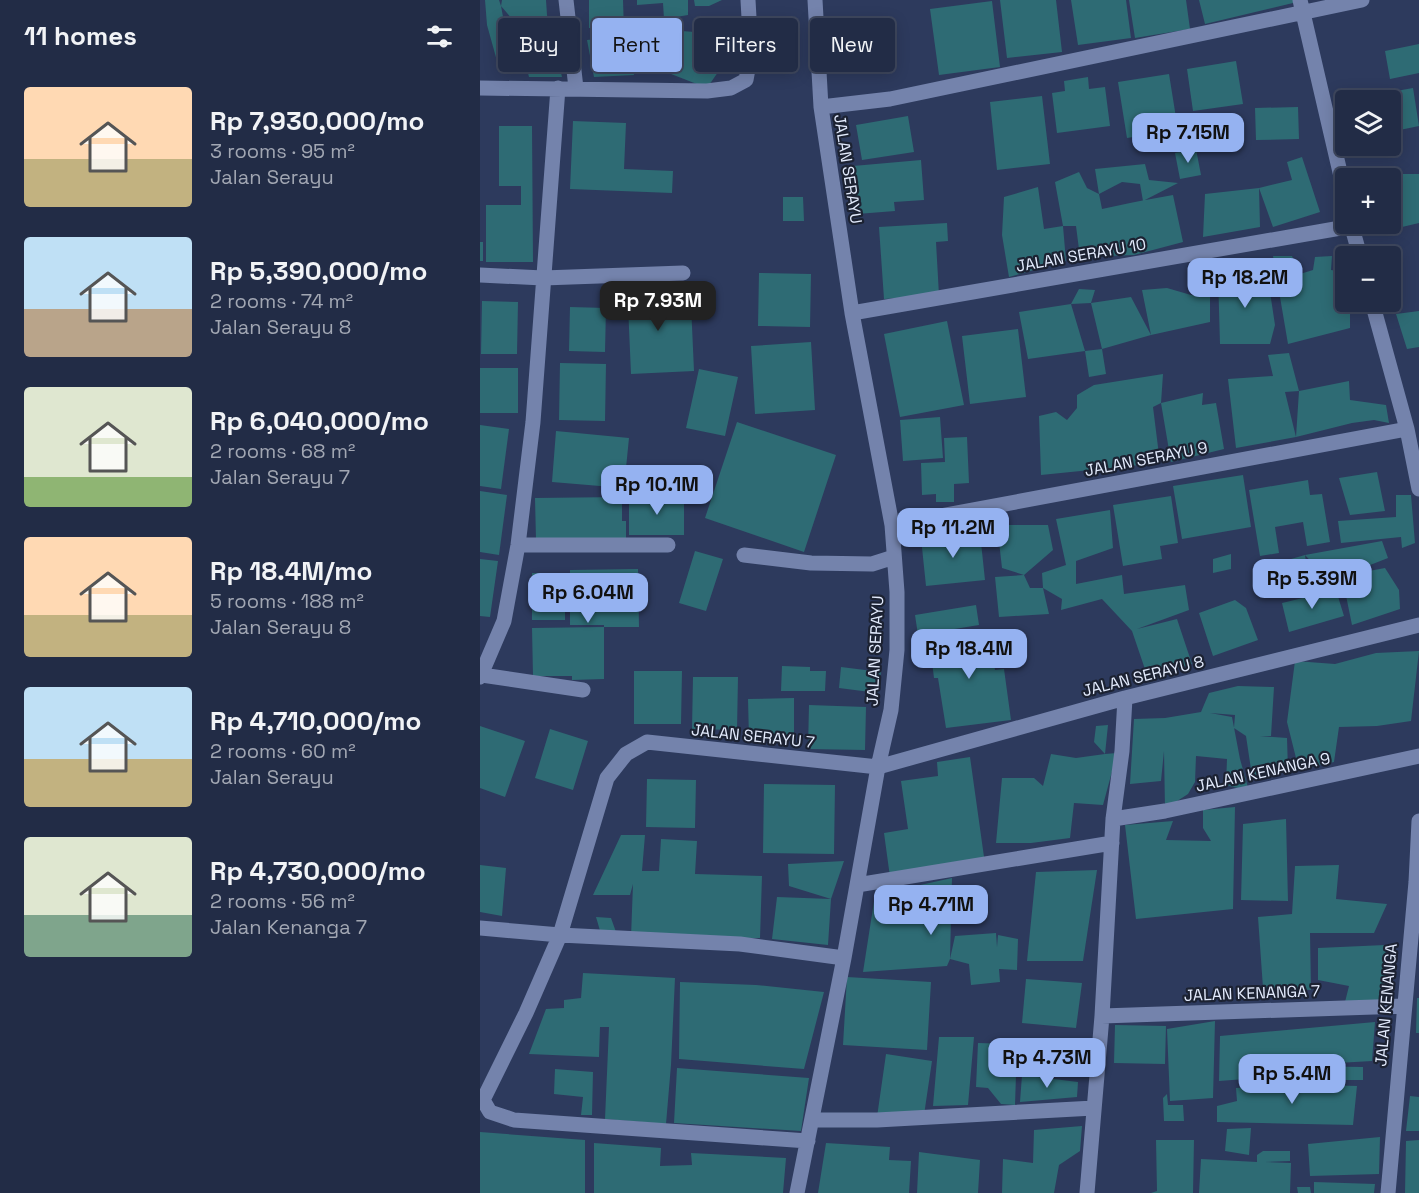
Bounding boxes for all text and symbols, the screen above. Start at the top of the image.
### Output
chip: Buy [498,18,580,72]
chip: Rent [592,18,682,72]
chip: Filters [694,18,798,72]
chip: New [810,18,895,72]
text: 11 homes [24,19,137,53]
icon: filters [423,20,456,53]
map controls [1335,90,1401,312]
button: layers [1335,90,1401,156]
text: Rp 7,930,000/mo [210,104,424,138]
icon: home [72,111,144,183]
street label: JALAN SERAYU [829,113,867,225]
pin: Rp 7.15M [1126,113,1250,164]
text: Rp 7.15M [1146,119,1230,145]
text: 3 rooms · 95 m² [210,138,355,164]
text: Jalan Serayu [210,164,334,190]
button: + [1335,168,1401,234]
street label: JALAN SERAYU 10 [1014,233,1148,277]
button: − [1335,246,1401,312]
text: Rp 5,390,000/mo [210,254,427,288]
pin: Rp 18.2M [1183,258,1307,309]
icon: home [72,261,144,333]
text: Rp 18.2M [1202,264,1289,290]
pin: Rp 7.93M [596,281,720,332]
text: Rp 7.93M [614,287,702,313]
text: 2 rooms · 74 m² [210,288,353,314]
text: Jalan Serayu 8 [210,314,351,340]
text: Rp 6,040,000/mo [210,404,429,438]
icon: home [72,411,144,483]
street label: JALAN SERAYU 9 [1083,437,1209,481]
text: 2 rooms · 68 m² [210,438,355,464]
text: Jalan Serayu 7 [210,464,350,490]
pin: Rp 10.1M [595,465,719,516]
text: Rp 10.1M [615,471,699,497]
pin: Rp 11.2M [891,508,1015,559]
text: Rp 11.2M [911,514,995,540]
text: Rp 18.4M/mo [210,554,372,588]
pin: Rp 5.39M [1250,559,1374,610]
icon: home [72,561,144,633]
text: Rp 5.39M [1267,565,1357,591]
pin: Rp 6.04M [526,573,650,624]
text: Rp 6.04M [542,579,634,605]
text: 5 rooms · 188 m² [210,588,364,614]
street label: JALAN SERAYU [862,595,888,707]
text: Jalan Serayu 8 [210,614,351,640]
pin: Rp 18.4M [907,629,1031,680]
text: Rp 18.4M [925,635,1013,661]
street label: JALAN SERAYU 8 [1080,651,1206,701]
text: Rp 4,710,000/mo [210,704,421,738]
icon: home [72,711,144,783]
street label: JALAN SERAYU 7 [690,719,816,753]
text: 2 rooms · 60 m² [210,738,356,764]
street label: JALAN KENANGA 9 [1194,747,1332,797]
text: Jalan Serayu [210,764,334,790]
text: Rp 4,730,000/mo [210,854,426,888]
icon: home [72,861,144,933]
pin: Rp 4.71M [869,885,993,936]
text: 2 rooms · 56 m² [210,888,355,914]
text: Rp 4.71M [888,891,974,917]
text: Jalan Kenanga 7 [210,914,367,940]
street label: JALAN KENANGA [1370,943,1402,1067]
street label: JALAN KENANGA 7 [1184,980,1320,1006]
pin: Rp 4.73M [985,1038,1109,1089]
text: Rp 4.73M [1002,1044,1092,1070]
pin: Rp 5.4M [1237,1054,1347,1105]
text: Rp 5.4M [1253,1060,1331,1086]

